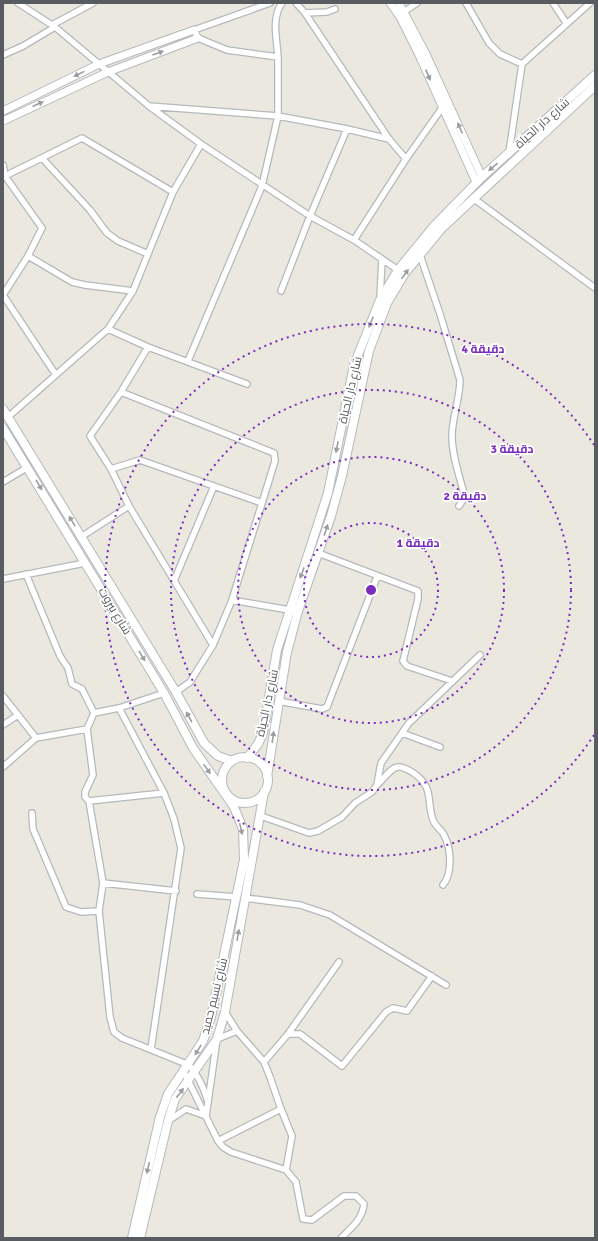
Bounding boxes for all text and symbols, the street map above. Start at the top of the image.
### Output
one-way arrow [152,50,164,56]
one-way arrow [425,69,431,80]
one-way arrow [73,71,85,77]
street label: شارع دار الحياة [512,95,573,152]
one-way arrow [33,101,44,107]
one-way arrow [457,123,463,134]
one-way arrow [488,162,499,171]
one-way arrow [401,269,409,279]
one-way arrow [367,317,373,329]
text: 4 دقيقة [461,342,505,357]
street label: شارع دار الحياة [335,355,366,425]
one-way arrow [334,441,340,454]
text: 3 دقيقة [490,442,534,457]
one-way arrow [35,479,42,491]
text: 2 دقيقة [443,489,487,504]
one-way arrow [68,515,75,527]
one-way arrow [323,524,329,536]
text: 1 دقيقة [396,536,440,551]
one-way arrow [299,567,305,579]
centre of rings [364,583,378,597]
street label: شارع بيروت [95,585,134,638]
one-way arrow [139,650,146,662]
street label: شارع دار الحياة [253,668,282,738]
one-way arrow [186,711,193,723]
one-way arrow [270,731,276,743]
one-way arrow [203,763,211,774]
one-way arrow [239,822,245,835]
one-way arrow [236,929,242,941]
street label: شارع نسيم حميد [198,956,231,1036]
one-way arrow [194,1044,201,1056]
one-way arrow [176,1088,184,1098]
one-way arrow [145,1162,151,1174]

